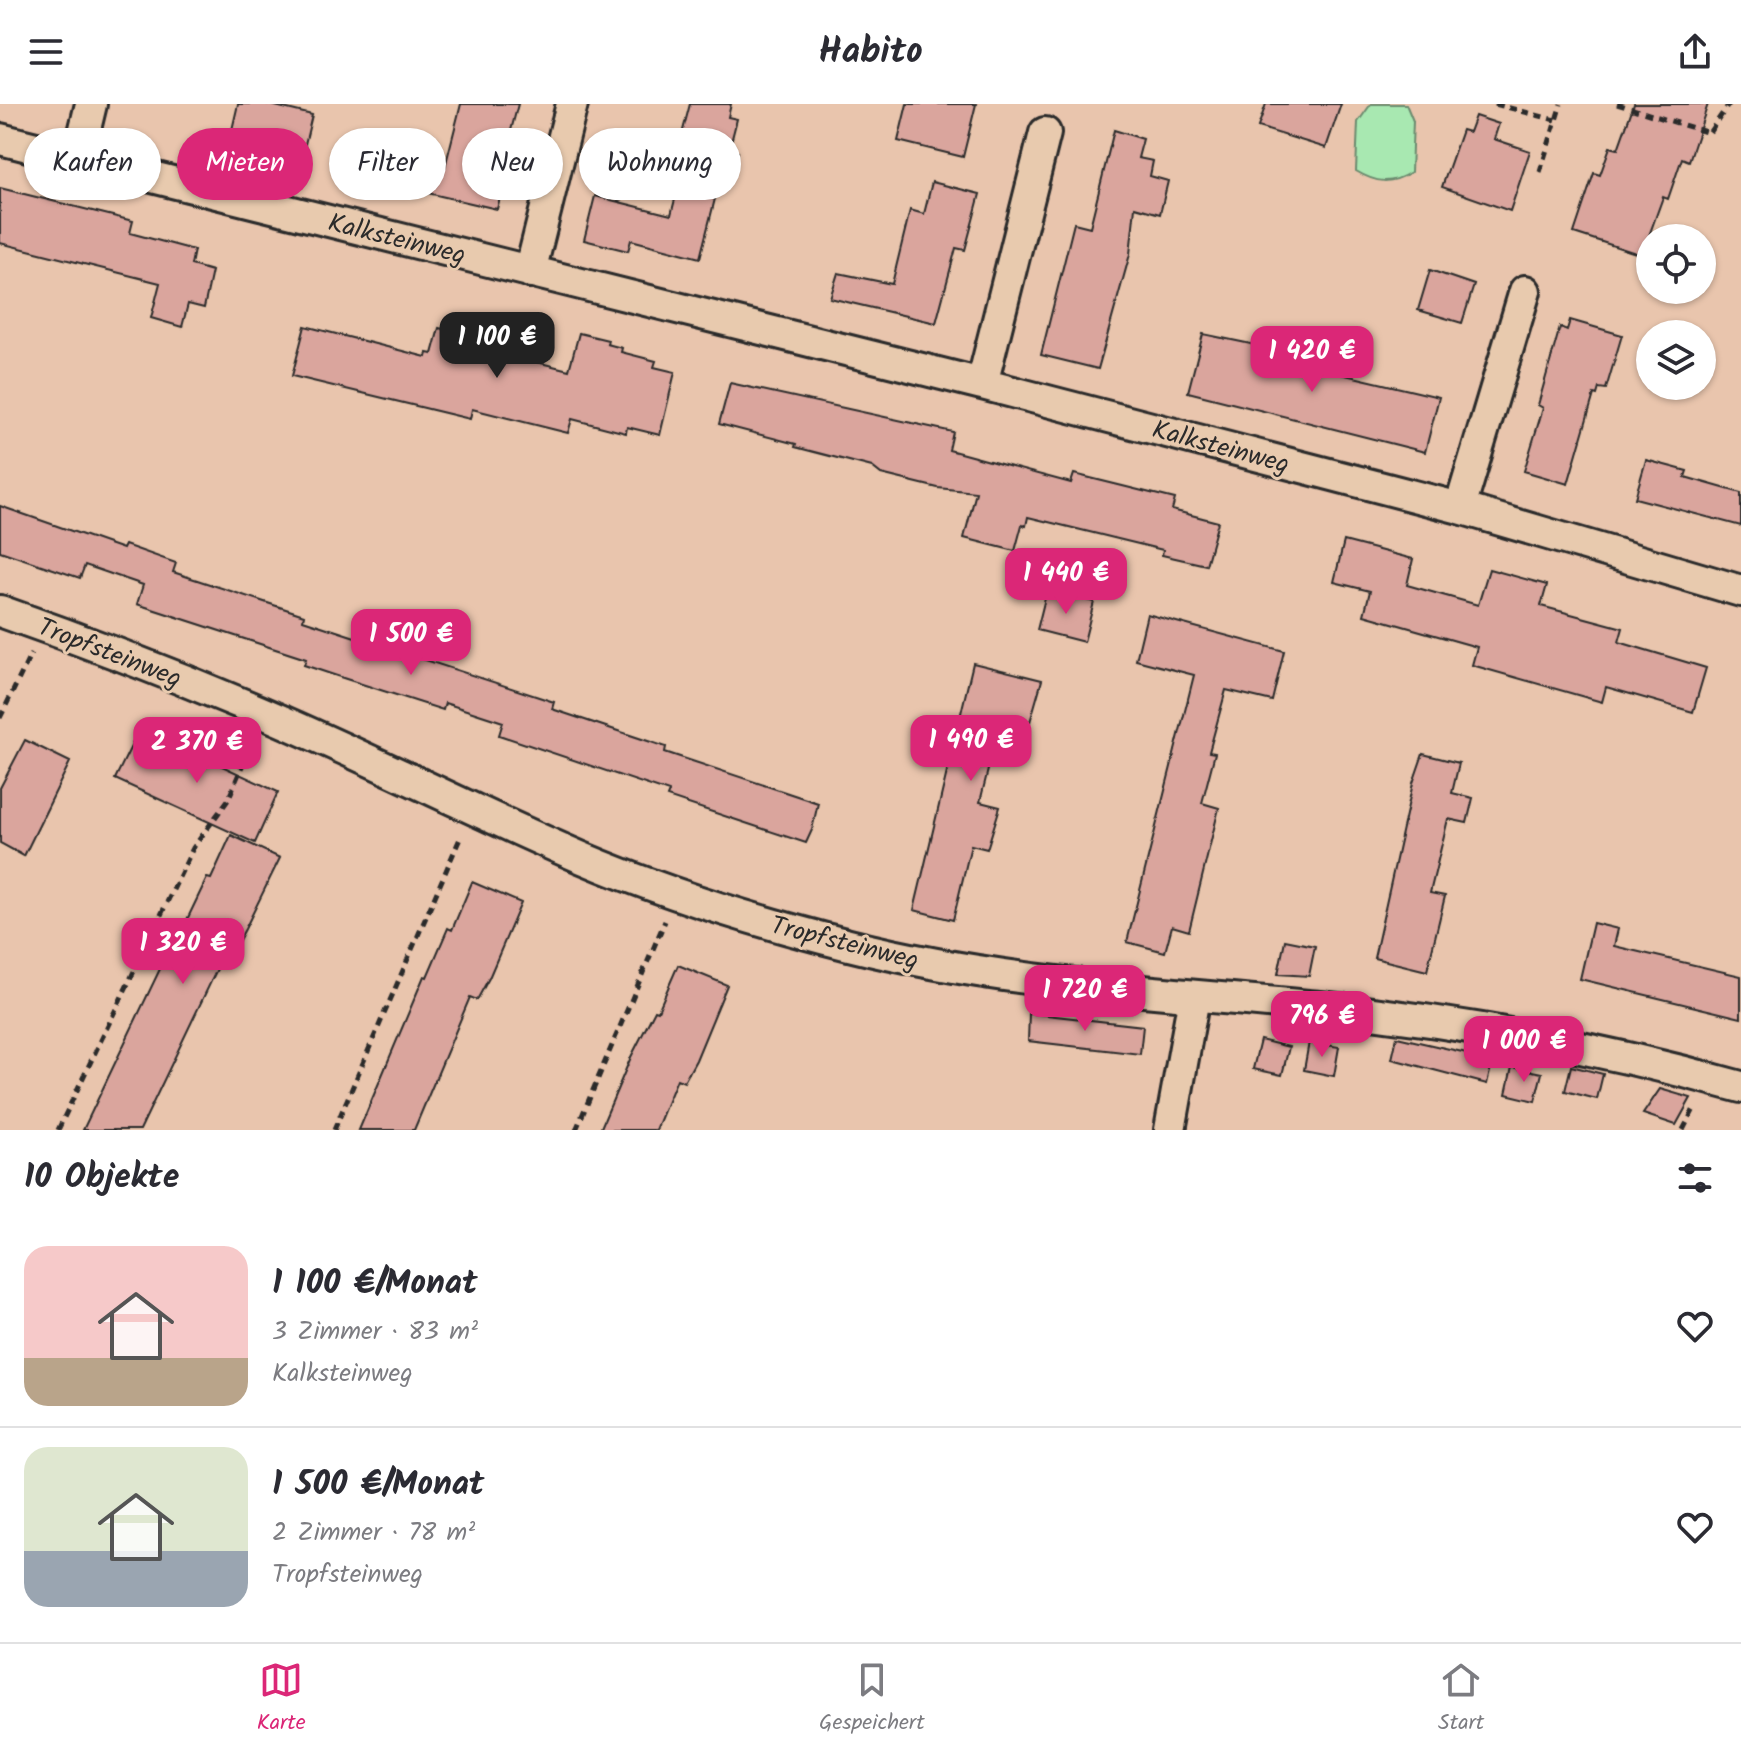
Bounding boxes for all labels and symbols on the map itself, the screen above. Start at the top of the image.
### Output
street label: Kalksteinweg [323,203,470,277]
pin: 1 100 € [423,312,571,380]
pin: 1 420 € [1238,326,1386,394]
street label: Kalksteinweg [1147,409,1294,486]
pin: 1 440 € [992,548,1140,616]
street label: Tropfsteinweg [31,607,187,701]
pin: 1 500 € [337,609,485,677]
pin: 1 490 € [897,715,1045,783]
pin: 2 370 € [123,717,271,785]
street label: Tropfsteinweg [766,905,923,983]
pin: 1 320 € [109,918,257,986]
pin: 1 720 € [1011,965,1159,1033]
pin: 796 € [1266,991,1378,1059]
pin: 1 000 € [1450,1016,1598,1084]

